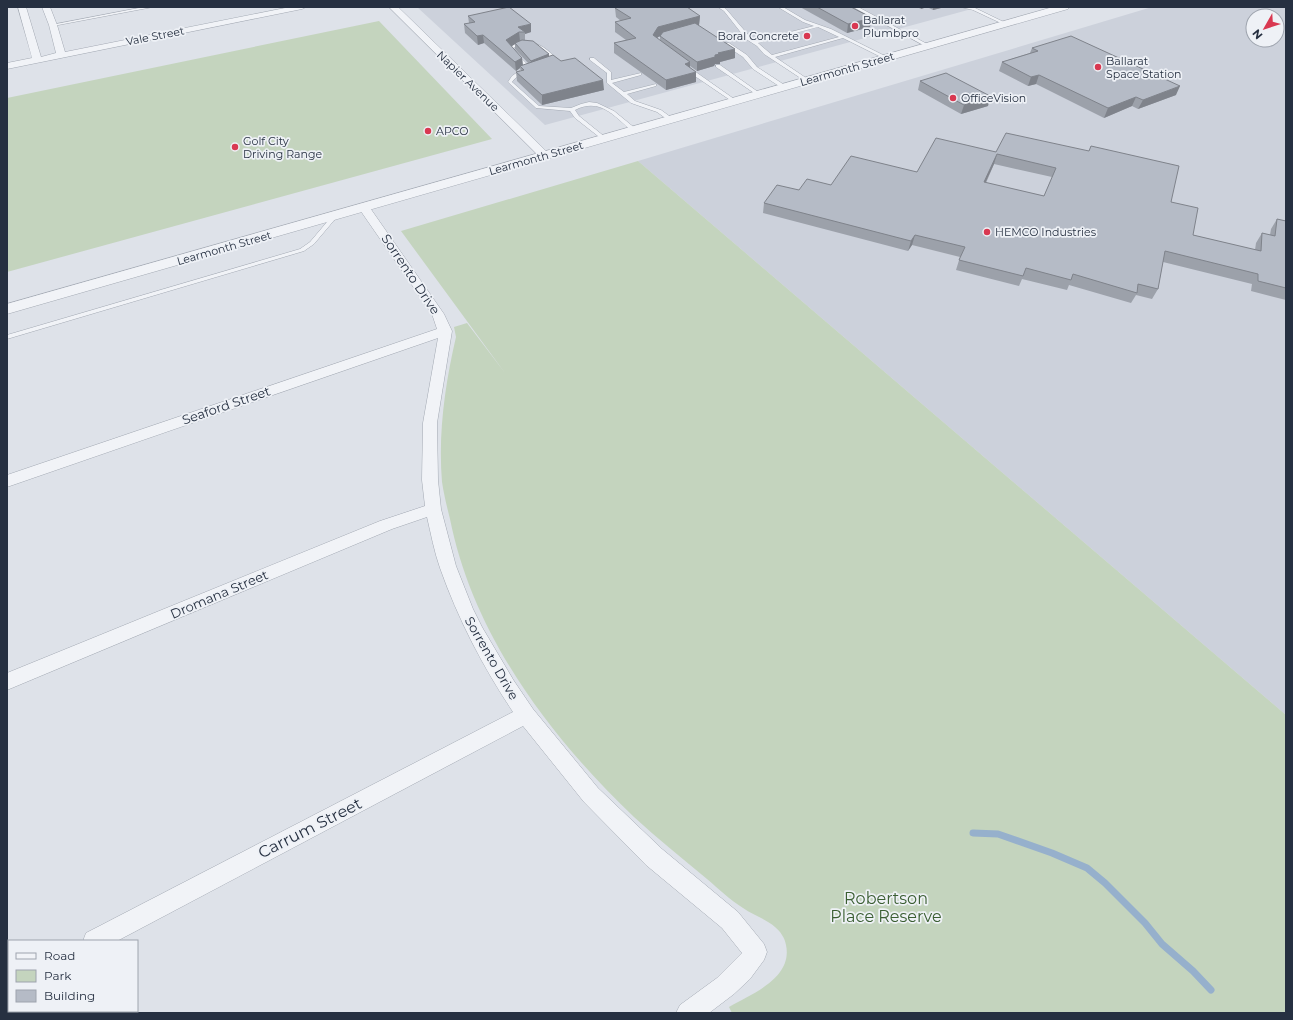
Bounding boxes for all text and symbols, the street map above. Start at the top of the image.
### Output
north arrow [1245,8,1285,48]
place label: Ballarat Plumbpro [863,13,919,40]
marker: Ballarat Plumbpro [850,21,860,31]
street label: Vale Street [125,23,186,49]
text: N [1249,26,1265,42]
place label: Boral Concrete [718,29,799,43]
marker: Boral Concrete [802,31,812,41]
street label: Napier Avenue [434,48,502,115]
street label: Learmonth Street [798,49,896,89]
place label: Ballarat Space Station [1106,54,1182,81]
marker: Ballarat Space Station [1093,62,1103,72]
place label: OfficeVision [961,91,1026,105]
marker: OfficeVision [948,93,958,103]
place label: APCO [436,124,468,138]
marker: APCO [423,126,433,136]
place label: Golf City Driving Range [243,134,323,161]
street label: Learmonth Street [487,138,585,178]
marker: Golf City Driving Range [230,142,240,152]
place label: HEMCO Industries [995,225,1097,239]
marker: HEMCO Industries [982,227,992,237]
street label: Learmonth Street [175,228,273,268]
street label: Sorrento Drive [378,231,444,317]
street label: Seaford Street [180,382,272,428]
street label: Dromana Street [168,566,270,622]
street label: Sorrento Drive [462,613,522,703]
street label: Carrum Street [255,794,365,862]
park label: Robertson Place Reserve [830,889,942,926]
legend [8,940,138,1012]
text: Road [44,948,75,963]
text: Park [44,968,72,983]
text: Building [44,988,95,1003]

